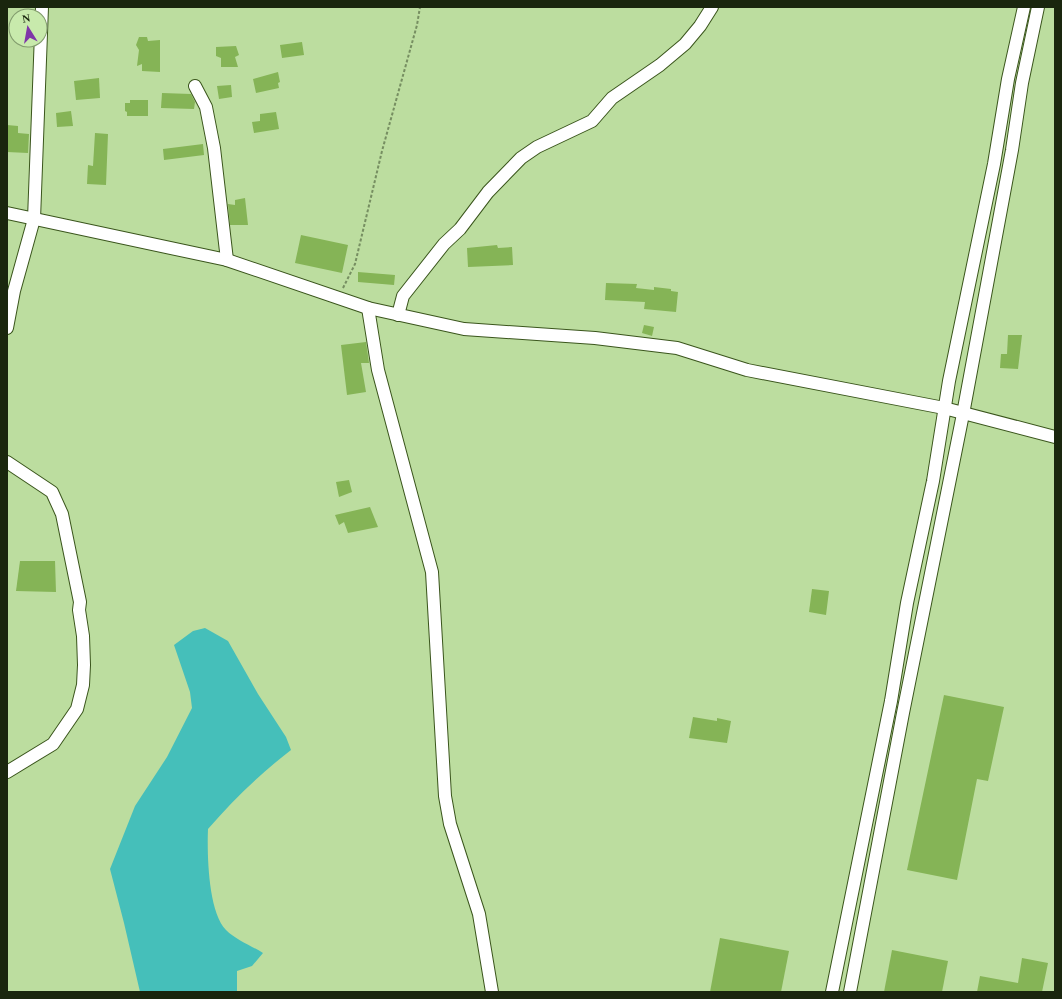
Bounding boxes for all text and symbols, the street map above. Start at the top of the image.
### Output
north arrow [8,8,48,48]
text: N [21,12,31,25]

